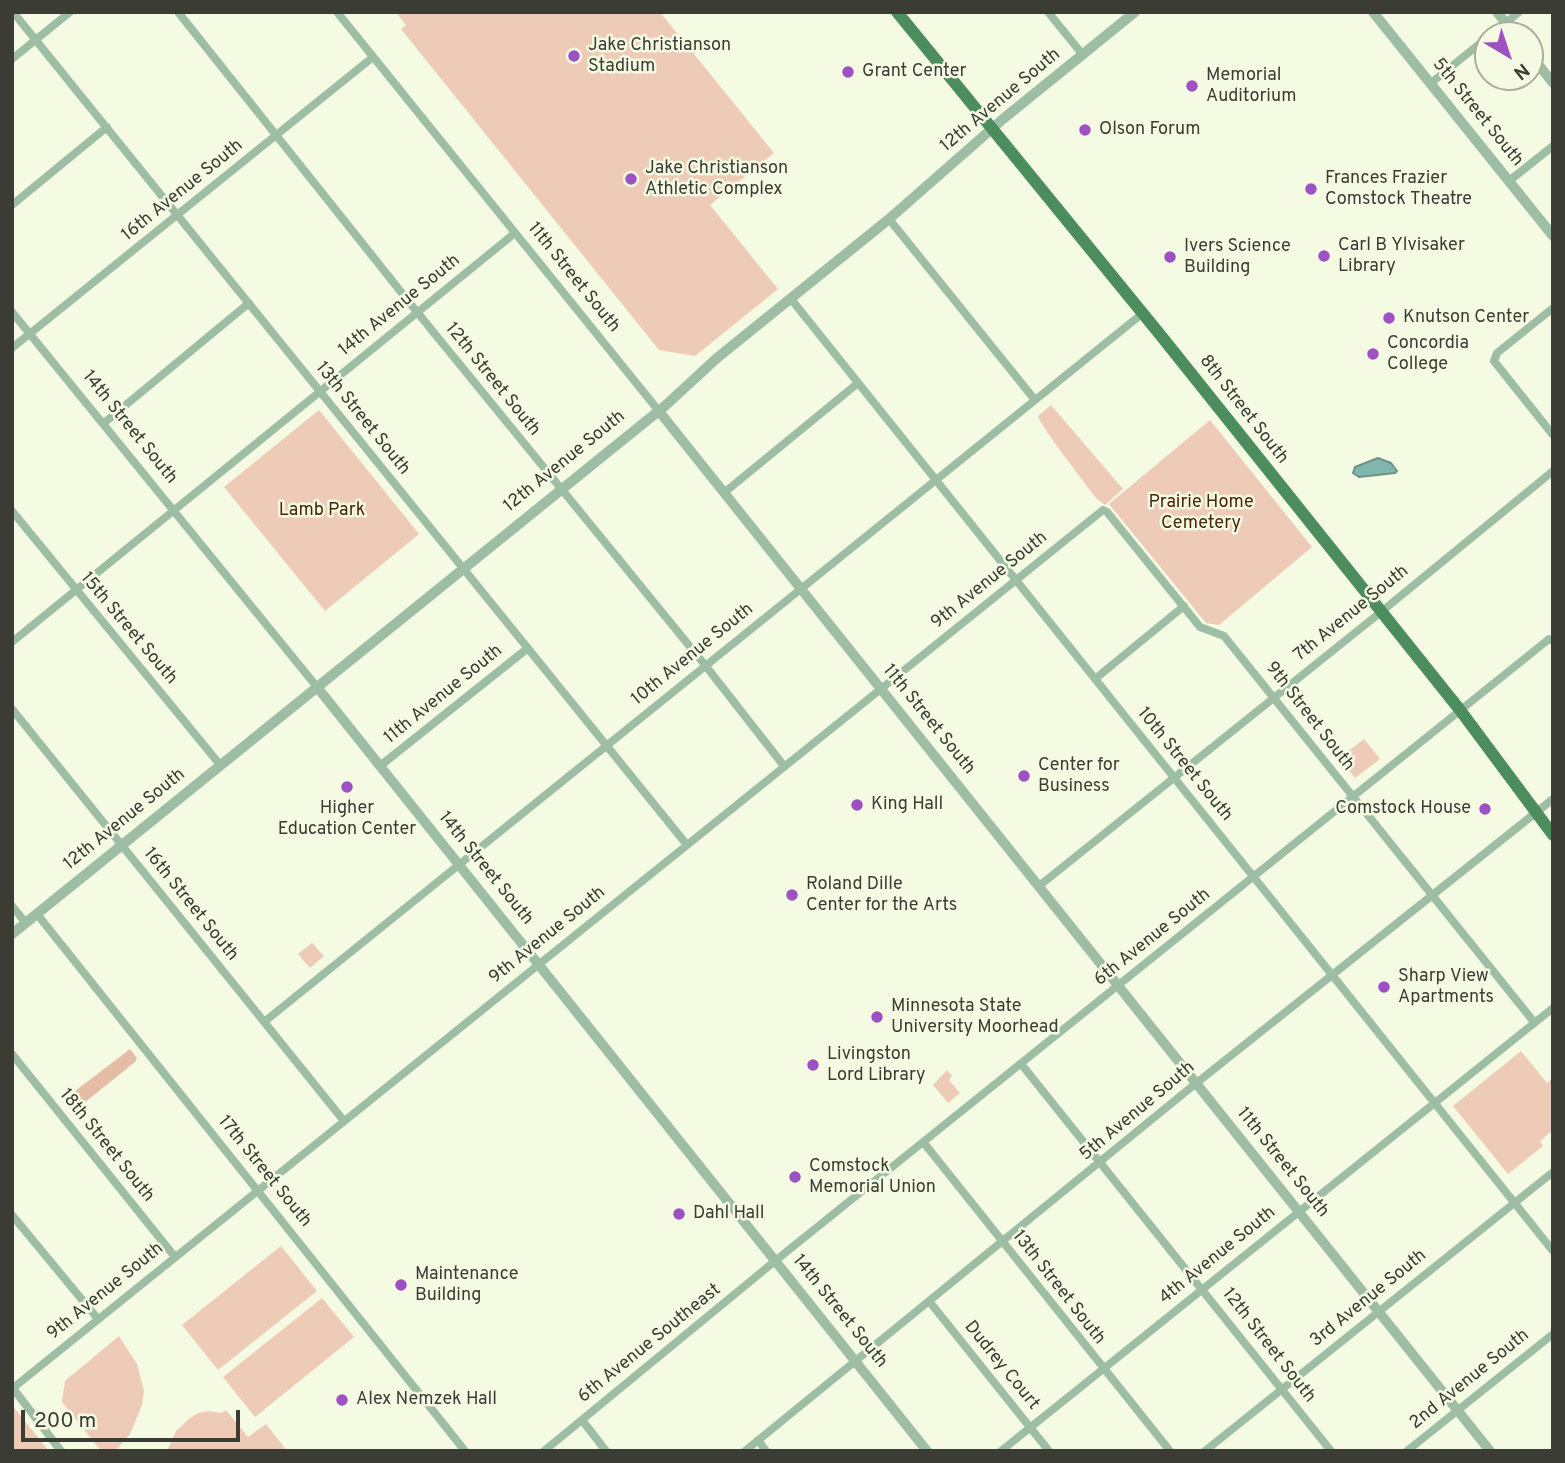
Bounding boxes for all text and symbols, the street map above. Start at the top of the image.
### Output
north arrow [1474,21,1544,91]
place label: Jake Christianson Stadium [588,35,731,78]
street label: 12th Avenue South [937,44,1065,158]
marker: Jake Christianson Stadium [566,48,582,64]
street label: 5th Street South [1427,55,1527,171]
text: N [1508,57,1534,84]
place label: Grant Center [862,61,967,83]
marker: Grant Center [840,64,856,80]
place label: Memorial Auditorium [1206,65,1296,108]
marker: Memorial Auditorium [1184,78,1200,94]
place label: Olson Forum [1099,119,1200,141]
marker: Olson Forum [1077,122,1093,138]
street label: 16th Avenue South [118,135,248,247]
place label: Jake Christianson Athletic Complex [645,158,788,200]
place label: Frances Frazier Comstock Theatre [1325,168,1472,210]
marker: Jake Christianson Athletic Complex [623,171,639,187]
marker: Frances Frazier Comstock Theatre [1303,181,1319,197]
street label: 11th Street South [522,219,624,337]
place label: Carl B Ylvisaker Library [1338,235,1465,278]
place label: Ivers Science Building [1184,236,1291,278]
marker: Carl B Ylvisaker Library [1316,248,1332,264]
marker: Ivers Science Building [1162,249,1178,265]
street label: 14th Avenue South [335,250,465,362]
place label: Knutson Center [1403,307,1529,329]
marker: Knutson Center [1381,310,1397,326]
street label: 12th Street South [440,319,544,441]
place label: Concordia College [1387,333,1469,376]
marker: Concordia College [1365,346,1381,362]
street label: 8th Street South [1194,351,1292,469]
street label: 13th Street South [310,358,414,480]
street label: 14th Street South [77,367,181,489]
street label: 12th Avenue South [500,406,630,518]
park label: Prairie Home Cemetery [1148,492,1254,534]
park label: Lamb Park [279,500,365,522]
street label: 9th Avenue South [928,528,1052,634]
street label: 7th Avenue South [1290,561,1414,667]
street label: 15th Street South [75,569,181,689]
street label: 10th Avenue South [628,599,758,711]
street label: 11th Avenue South [381,641,507,749]
street label: 9th Street South [1260,658,1358,776]
street label: 11th Street South [877,661,979,779]
street label: 10th Street South [1132,704,1236,826]
place label: Center for Business [1038,755,1120,798]
street label: 12th Avenue South [60,764,190,876]
marker: Center for Business [1016,768,1032,784]
marker: Higher Education Center [339,779,355,795]
place label: King Hall [871,794,943,816]
marker: King Hall [849,797,865,813]
place label: Higher Education Center [278,798,416,840]
place label: Comstock House [1335,798,1471,820]
marker: Comstock House [1477,801,1493,817]
street label: 14th Street South [433,808,537,930]
street label: 16th Street South [138,844,242,966]
place label: Roland Dille Center for the Arts [806,874,957,917]
street label: 9th Avenue South [486,883,610,989]
street label: 6th Avenue South [1091,885,1215,991]
marker: Roland Dille Center for the Arts [784,887,800,903]
place label: Sharp View Apartments [1398,966,1494,1009]
marker: Sharp View Apartments [1376,979,1392,995]
place label: Minnesota State University Moorhead [891,996,1059,1038]
marker: Minnesota State University Moorhead [869,1009,885,1025]
place label: Livingston Lord Library [827,1044,926,1086]
marker: Livingston Lord Library [805,1057,821,1073]
street label: 5th Avenue South [1076,1058,1200,1166]
street label: 18th Street South [54,1085,158,1207]
street label: 11th Street South [1231,1104,1333,1222]
street label: 17th Street South [212,1112,316,1232]
place label: Comstock Memorial Union [809,1156,936,1198]
marker: Comstock Memorial Union [787,1169,803,1185]
street label: 4th Avenue South [1155,1202,1281,1310]
place label: Dahl Hall [693,1203,764,1225]
marker: Dahl Hall [671,1206,687,1222]
street label: 13th Street South [1007,1227,1109,1349]
street label: 9th Avenue South [44,1239,168,1345]
street label: 3rd Avenue South [1306,1245,1432,1353]
street label: 14th Street South [787,1251,891,1373]
place label: Maintenance Building [415,1264,518,1306]
marker: Maintenance Building [393,1277,409,1293]
street label: 6th Avenue Southeast [574,1280,726,1408]
street label: 12th Street South [1217,1284,1319,1408]
street label: Dudrey Court [959,1317,1043,1415]
street label: 2nd Avenue South [1406,1325,1534,1435]
place label: Alex Nemzek Hall [356,1389,497,1411]
marker: Alex Nemzek Hall [334,1392,350,1408]
scale bar [24,1396,243,1440]
text: 200 m [34,1408,96,1435]

